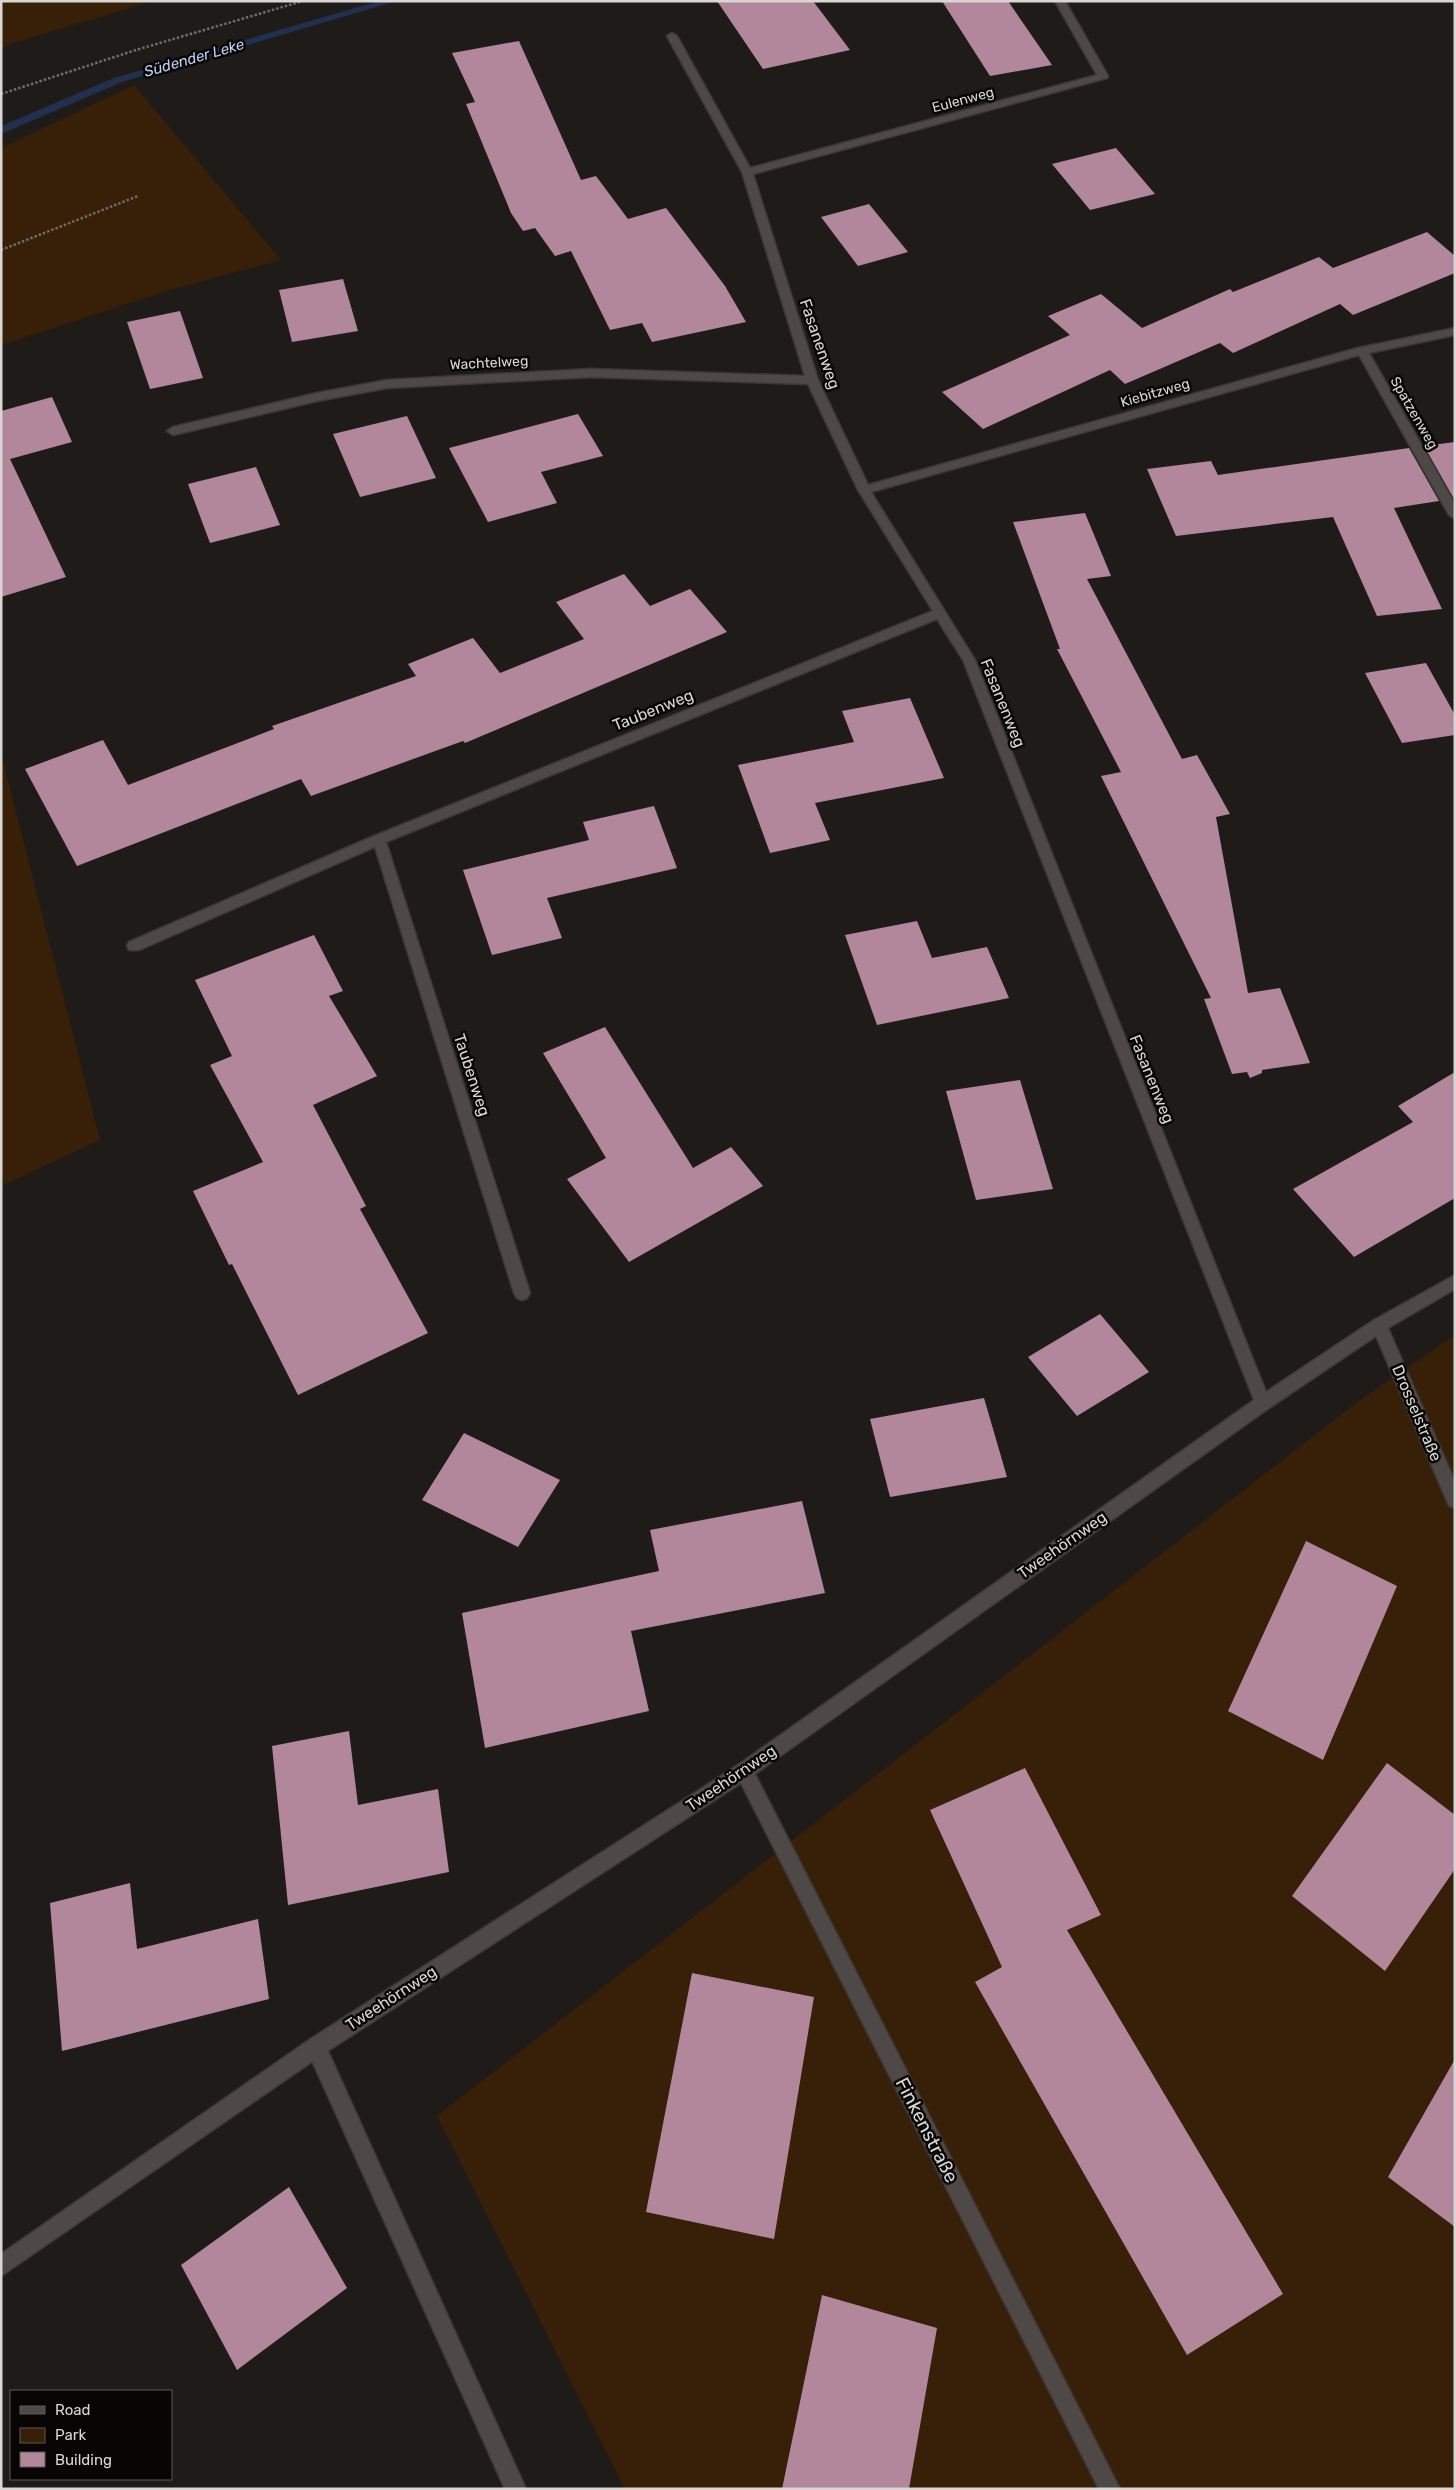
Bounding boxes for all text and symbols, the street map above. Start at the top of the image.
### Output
water label: Südender Leke [142,35,247,81]
street label: Eulenweg [930,84,996,116]
street label: Fasanenweg [796,296,844,392]
street label: Wachtelweg [449,352,529,374]
street label: Spatzenweg [1386,374,1442,452]
street label: Kiebitzweg [1118,375,1192,411]
street label: Fasanenweg [977,656,1029,750]
street label: Taubenweg [610,685,696,735]
street label: Taubenweg [450,1031,494,1119]
street label: Fasanenweg [1126,1032,1178,1126]
street label: Drosselstraße [1388,1362,1446,1464]
street label: Tweehörnweg [1014,1507,1110,1583]
street label: Tweehörnweg [682,1741,780,1815]
street label: Tweehörnweg [342,1962,440,2034]
street label: Finkenstraße [891,2073,963,2187]
legend [10,2390,172,2480]
text: Road [55,2401,91,2419]
text: Park [55,2426,86,2444]
text: Building [55,2451,112,2469]

